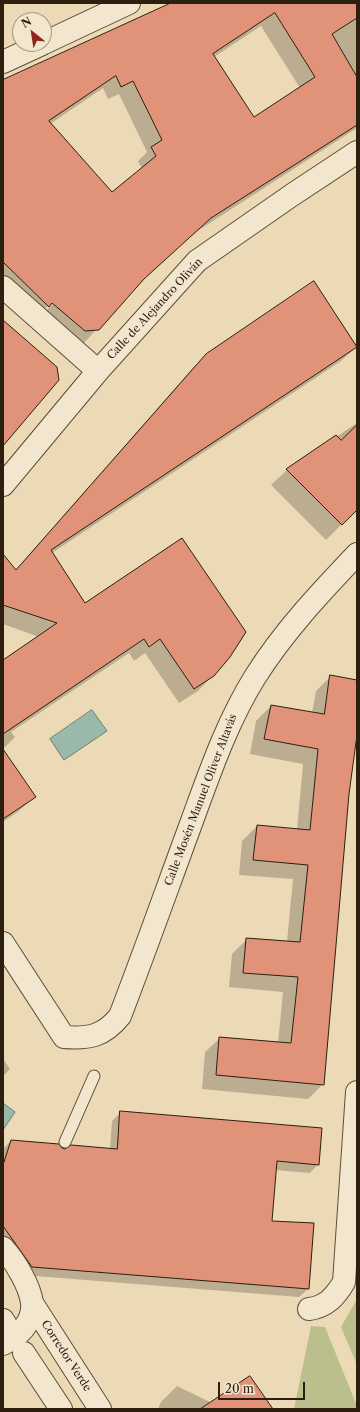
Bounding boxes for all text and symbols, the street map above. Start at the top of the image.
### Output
north arrow [12,12,52,52]
text: N [19,14,34,31]
street label: Calle de Alejandro Oliván [105,256,205,362]
street label: Calle Mosén Manuel Oliver Altavás [162,712,240,888]
street label: Corredor Verde [38,1318,94,1394]
scale bar [220,1374,307,1400]
text: 20 m [225,1381,254,1396]

